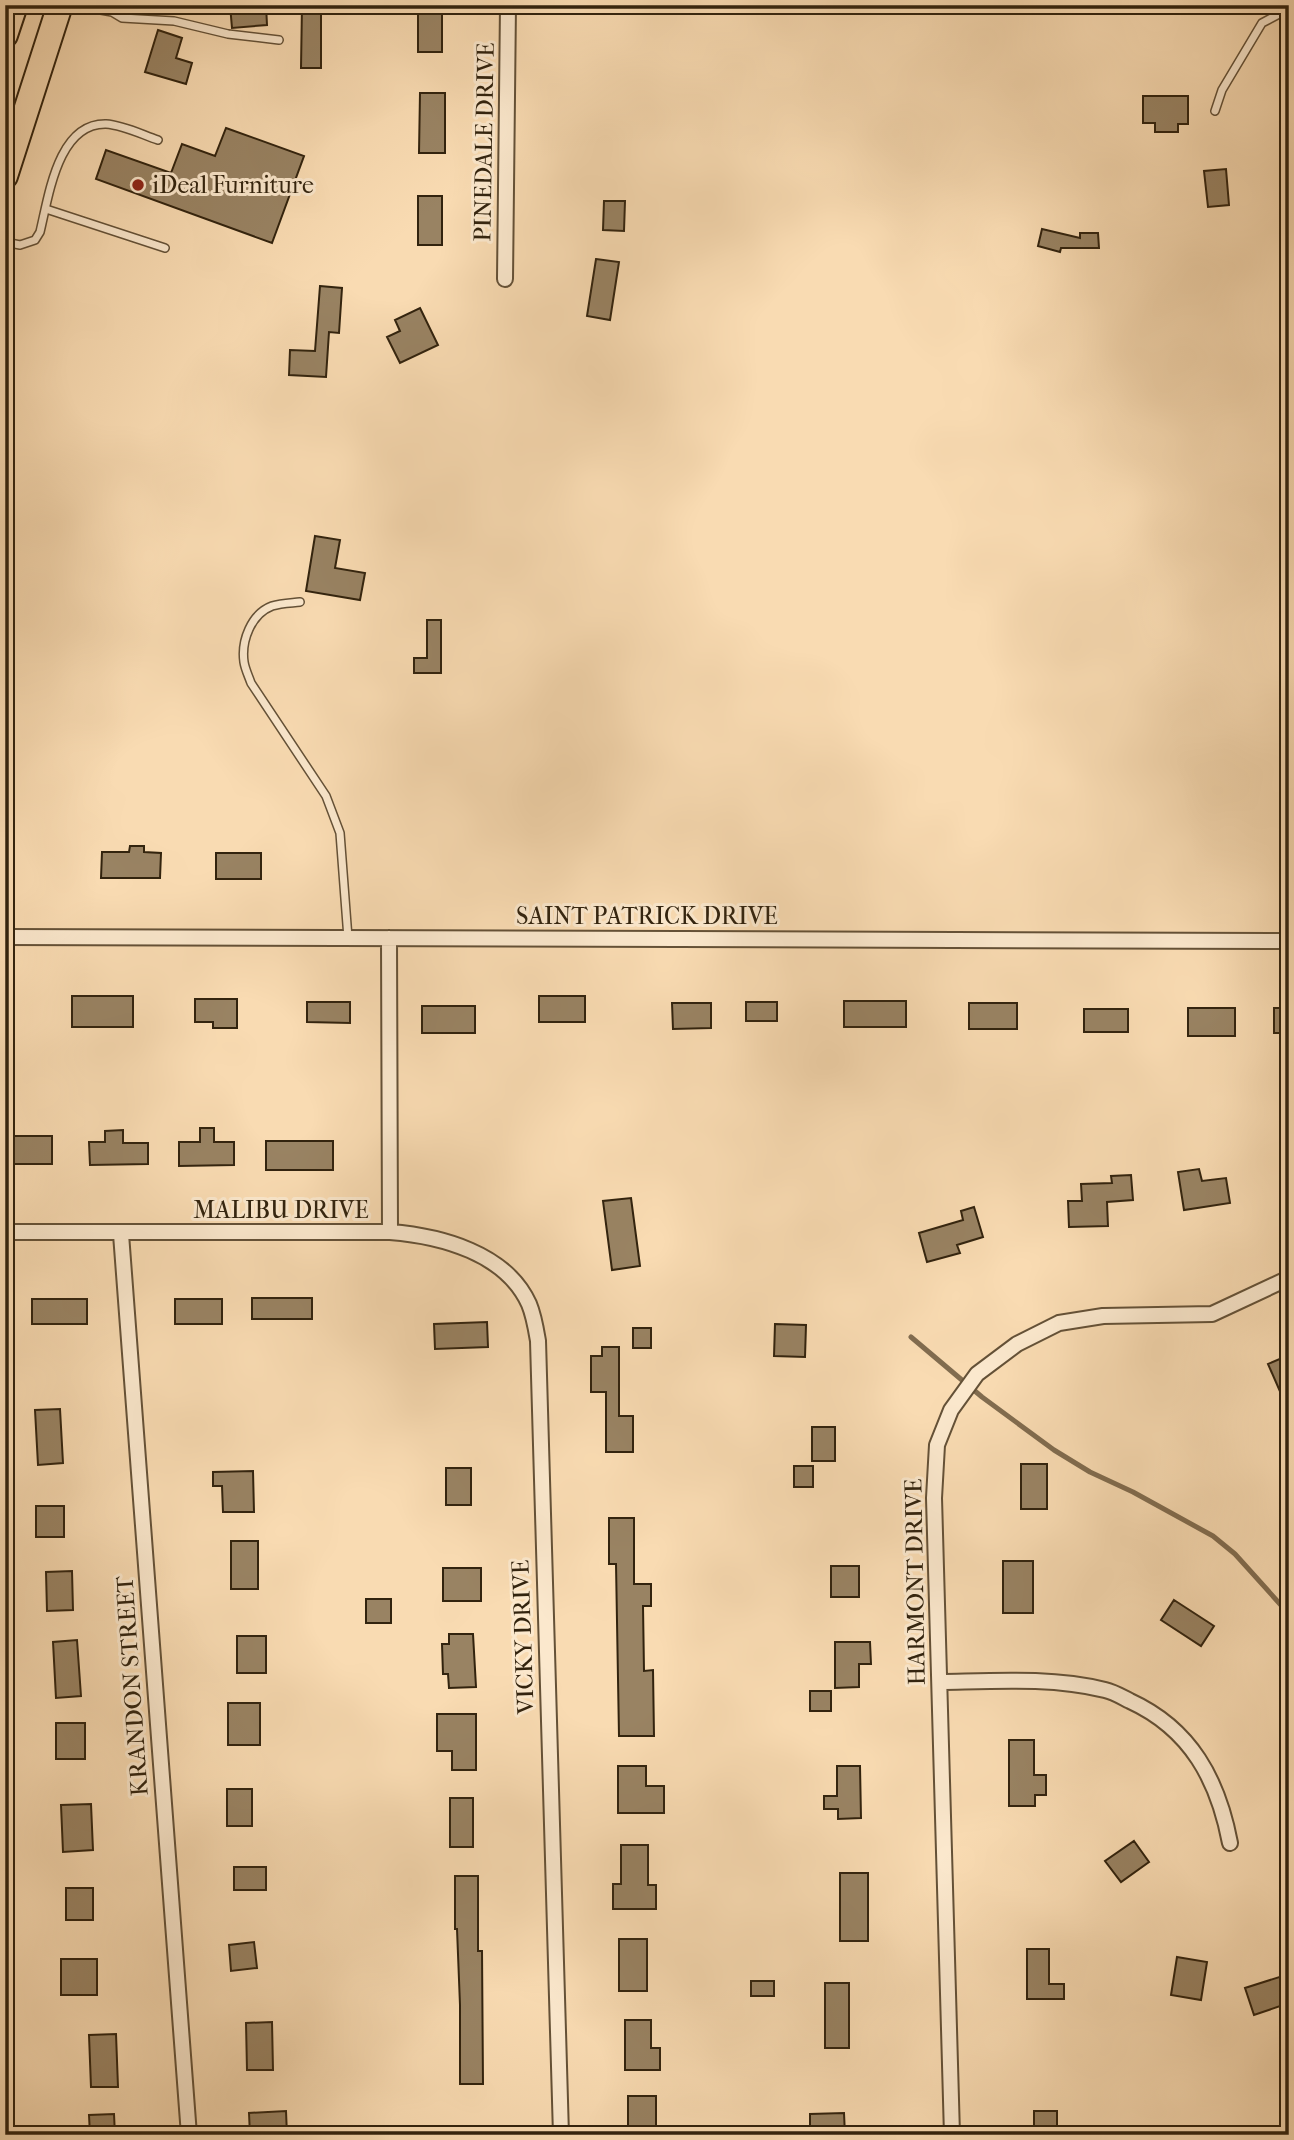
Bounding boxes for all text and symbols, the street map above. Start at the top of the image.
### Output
street label: PINEDALE DRIVE [468,42,500,242]
place label: iDeal Furniture [152,171,314,199]
marker: iDeal Furniture [130,177,146,193]
street label: SAINT PATRICK DRIVE [516,902,778,930]
street label: MALIBU DRIVE [193,1196,369,1224]
street label: HARMONT DRIVE [899,1478,931,1686]
street label: VICKY DRIVE [506,1559,540,1716]
street label: KRANDON STREET [110,1574,154,1797]

